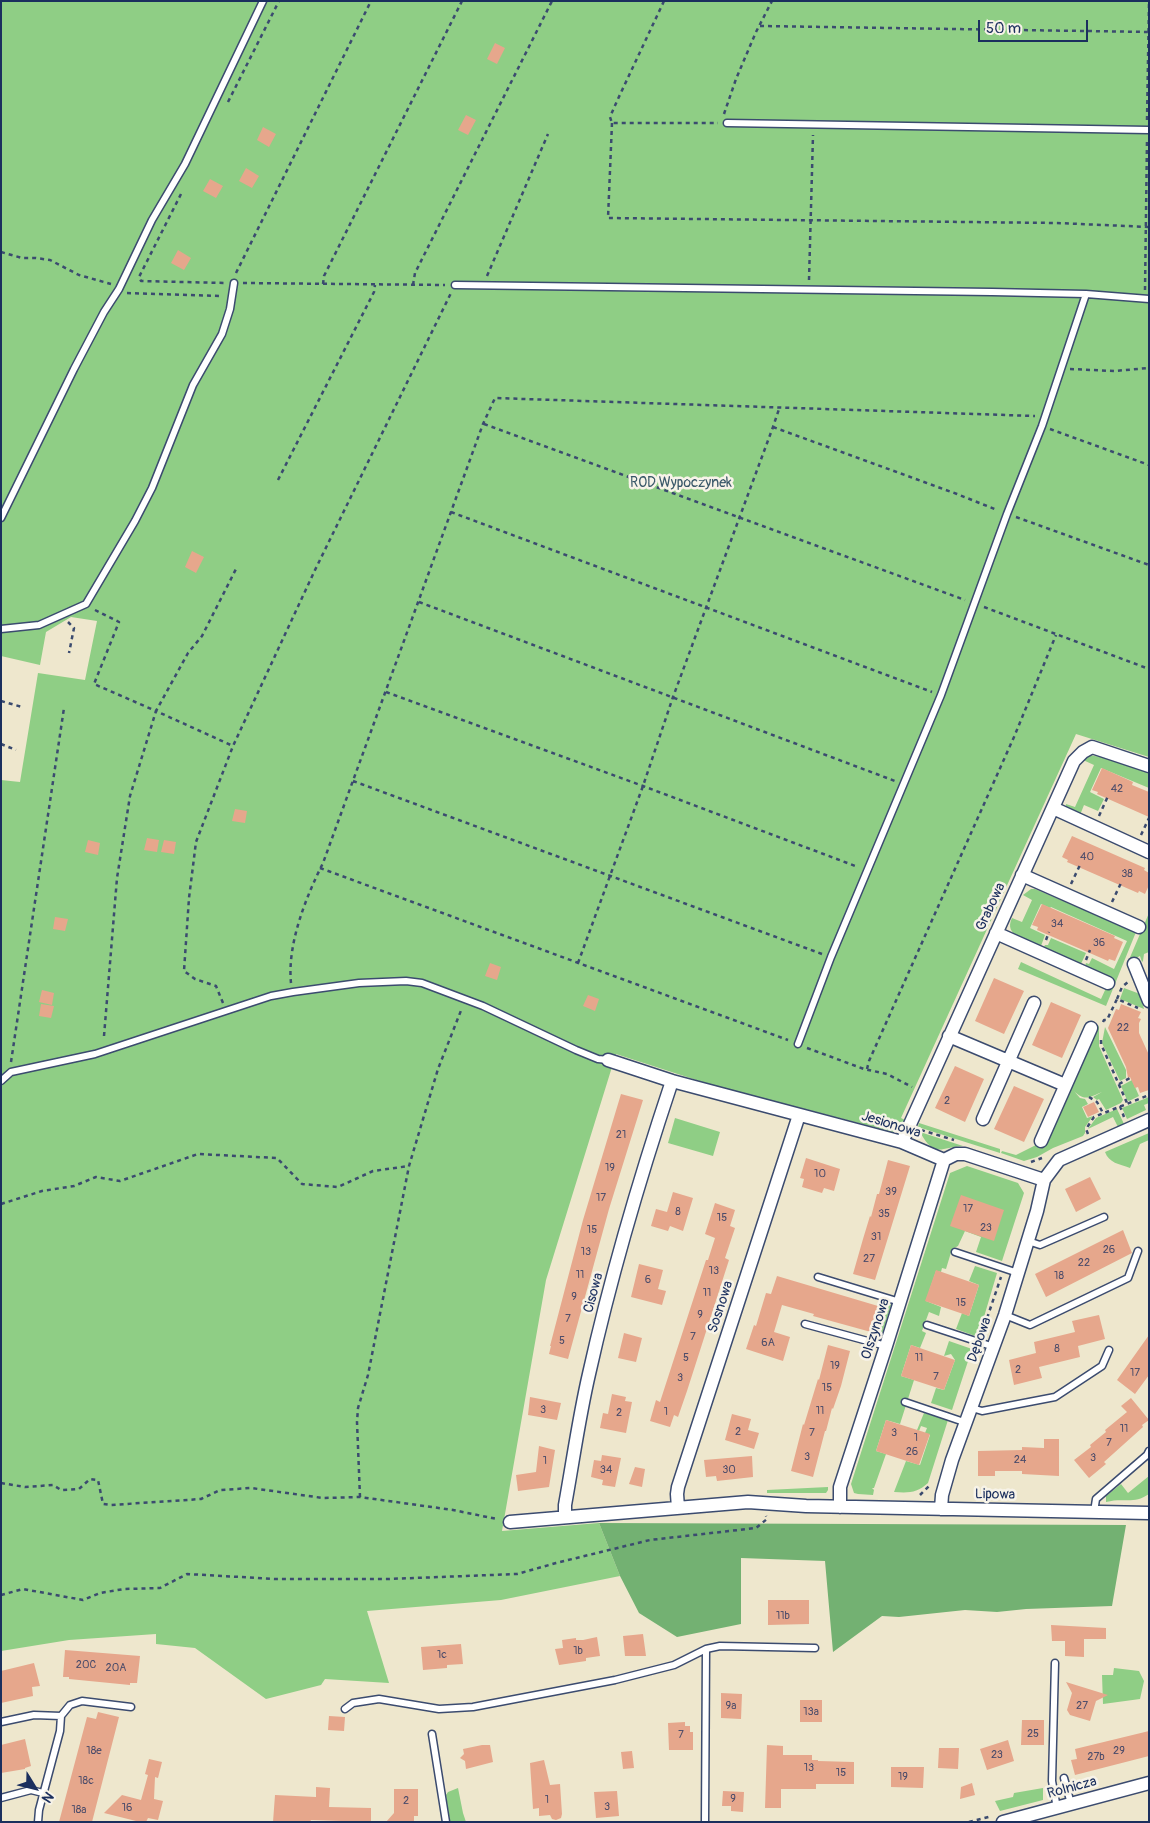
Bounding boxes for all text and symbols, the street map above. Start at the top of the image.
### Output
scale bar [980,10,1090,42]
text: 50 m [986,19,1021,38]
park label: ROD Wypoczynek [630,475,732,491]
house number: 42 [1111,782,1123,796]
house number: 40 [1080,850,1094,864]
house number: 38 [1121,867,1133,881]
street label: Grabowa [973,880,1009,934]
house number: 34 [1051,917,1063,931]
house number: 36 [1093,936,1105,950]
house number: 22 [1117,1021,1129,1035]
house number: 2 [944,1094,950,1108]
street label: Jesionowa [859,1108,923,1142]
house number: 21 [616,1128,626,1142]
house number: 19 [605,1161,615,1175]
house number: 10 [814,1167,826,1181]
house number: 39 [885,1185,897,1199]
house number: 17 [596,1191,606,1205]
house number: 17 [963,1202,973,1216]
house number: 8 [675,1205,681,1219]
house number: 35 [878,1207,890,1221]
house number: 15 [717,1211,727,1225]
house number: 23 [980,1221,992,1235]
house number: 15 [587,1223,597,1237]
house number: 31 [871,1230,881,1244]
house number: 26 [1103,1243,1115,1257]
house number: 13 [581,1245,591,1259]
house number: 27 [863,1252,875,1266]
house number: 22 [1078,1256,1090,1270]
house number: 13 [709,1264,719,1278]
house number: 11 [576,1268,584,1282]
house number: 18 [1054,1269,1064,1283]
street label: Cisowa [581,1271,607,1315]
house number: 6 [645,1273,651,1287]
street label: Sosnowa [705,1279,737,1335]
house number: 11 [703,1286,711,1300]
house number: 9 [571,1290,577,1304]
street label: Olszynowa [858,1296,894,1362]
house number: 15 [956,1296,966,1310]
house number: 9 [697,1308,703,1322]
house number: 7 [565,1312,571,1326]
street label: Dębowa [964,1315,996,1365]
house number: 7 [690,1330,696,1344]
house number: 5 [559,1334,565,1348]
house number: 6A [761,1336,775,1350]
house number: 8 [1054,1342,1060,1356]
house number: 5 [683,1351,689,1365]
house number: 11 [915,1351,923,1365]
house number: 19 [830,1359,840,1373]
house number: 2 [1015,1363,1021,1377]
house number: 17 [1130,1366,1140,1380]
house number: 7 [933,1370,939,1384]
house number: 3 [677,1371,683,1385]
house number: 15 [822,1381,832,1395]
house number: 3 [540,1403,546,1417]
house number: 11 [816,1404,824,1418]
house number: 1 [664,1405,668,1419]
house number: 2 [616,1406,622,1420]
house number: 11 [1120,1422,1128,1436]
house number: 2 [735,1425,741,1439]
house number: 7 [809,1426,815,1440]
house number: 3 [891,1426,897,1440]
house number: 1 [914,1431,918,1445]
house number: 7 [1106,1436,1112,1450]
house number: 26 [906,1445,918,1459]
house number: 3 [804,1450,810,1464]
house number: 3 [1090,1451,1096,1465]
house number: 24 [1014,1453,1026,1467]
house number: 1 [543,1454,547,1468]
house number: 34 [600,1463,612,1477]
house number: 30 [722,1463,736,1477]
street label: Lipowa [975,1486,1015,1504]
house number: 11b [776,1609,790,1623]
house number: 1b [573,1644,583,1658]
house number: 1c [437,1648,447,1662]
house number: 20C [76,1658,96,1672]
house number: 20A [106,1661,126,1675]
house number: 9a [726,1699,736,1713]
house number: 27 [1076,1699,1088,1713]
house number: 13a [803,1705,819,1719]
house number: 25 [1027,1727,1039,1741]
house number: 7 [678,1728,684,1742]
house number: 18e [86,1744,102,1758]
house number: 29 [1113,1744,1125,1758]
house number: 23 [991,1748,1003,1762]
house number: 27b [1087,1750,1105,1764]
house number: 13 [804,1761,814,1775]
north arrow [10,1763,60,1813]
house number: 15 [836,1766,846,1780]
house number: 19 [898,1770,908,1784]
street label: Rolnicza [1046,1773,1098,1803]
house number: 18c [78,1774,94,1788]
text: N [38,1788,57,1806]
house number: 9 [730,1792,736,1806]
house number: 1 [545,1793,549,1807]
house number: 2 [403,1794,409,1808]
house number: 3 [604,1800,610,1814]
house number: 16 [122,1801,132,1815]
house number: 18a [72,1803,86,1817]

